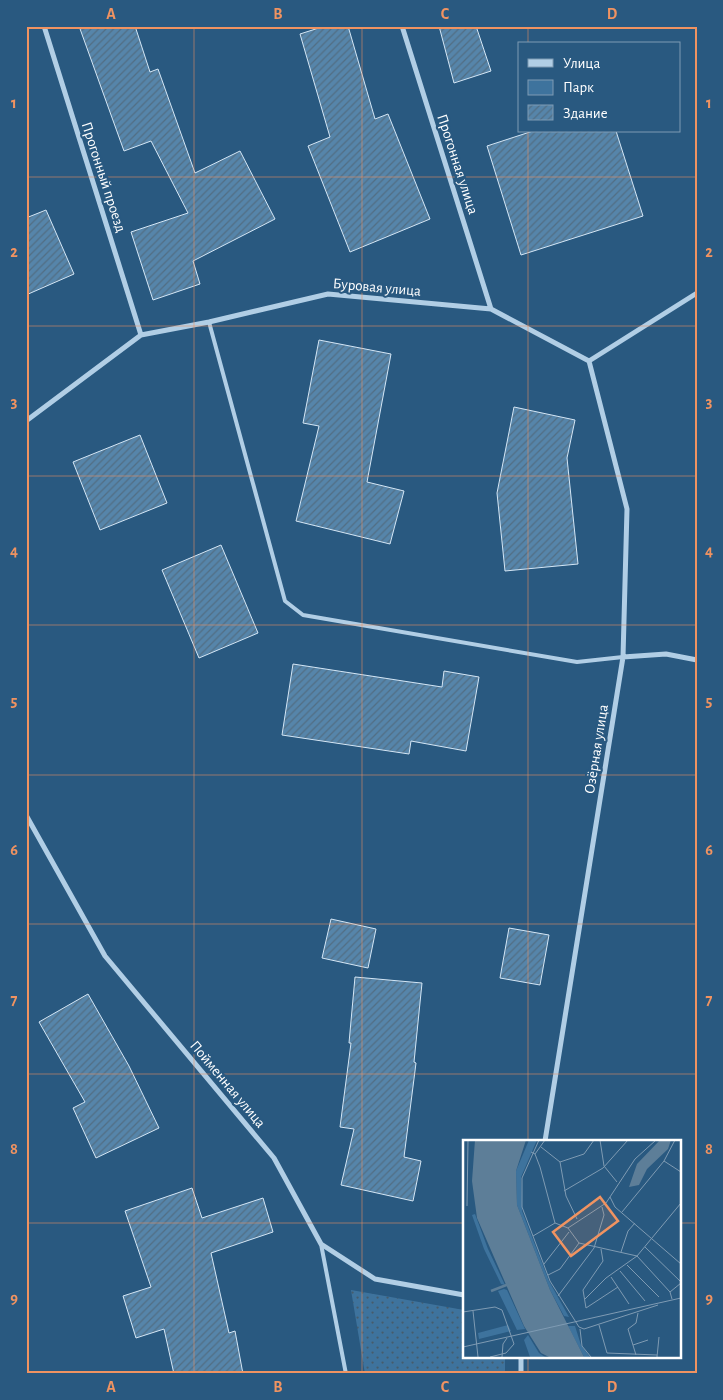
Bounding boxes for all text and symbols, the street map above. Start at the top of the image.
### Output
text: A [106,6,116,22]
text: B [273,6,283,22]
text: C [441,6,450,22]
text: D [607,6,618,22]
legend [518,42,680,132]
text: Улица [563,56,600,71]
text: Парк [563,80,594,95]
text: 1 [11,95,17,111]
text: 1 [706,95,712,111]
text: Здание [563,106,608,121]
street label: Прогонная улица [434,112,481,216]
street label: Прогонный проезд [79,120,128,234]
text: 2 [10,244,18,260]
text: 2 [705,244,713,260]
street label: Буровая улица [332,276,422,299]
text: 3 [11,394,18,410]
text: 3 [706,394,713,410]
text: 4 [10,543,18,559]
text: 4 [705,543,713,559]
text: 5 [11,693,18,709]
text: 5 [706,693,713,709]
street label: Озёрная улица [582,703,611,795]
text: 6 [10,842,18,858]
text: 6 [705,842,713,858]
text: 7 [11,992,18,1008]
text: 7 [706,992,713,1008]
street label: Пойменная улица [187,1038,268,1131]
inset map [463,1140,680,1358]
text: 8 [10,1141,18,1157]
text: 8 [705,1141,713,1157]
text: 9 [10,1290,18,1306]
text: 9 [705,1290,713,1306]
text: A [106,1379,116,1395]
text: B [273,1379,283,1395]
text: C [441,1379,450,1395]
text: D [607,1379,618,1395]

